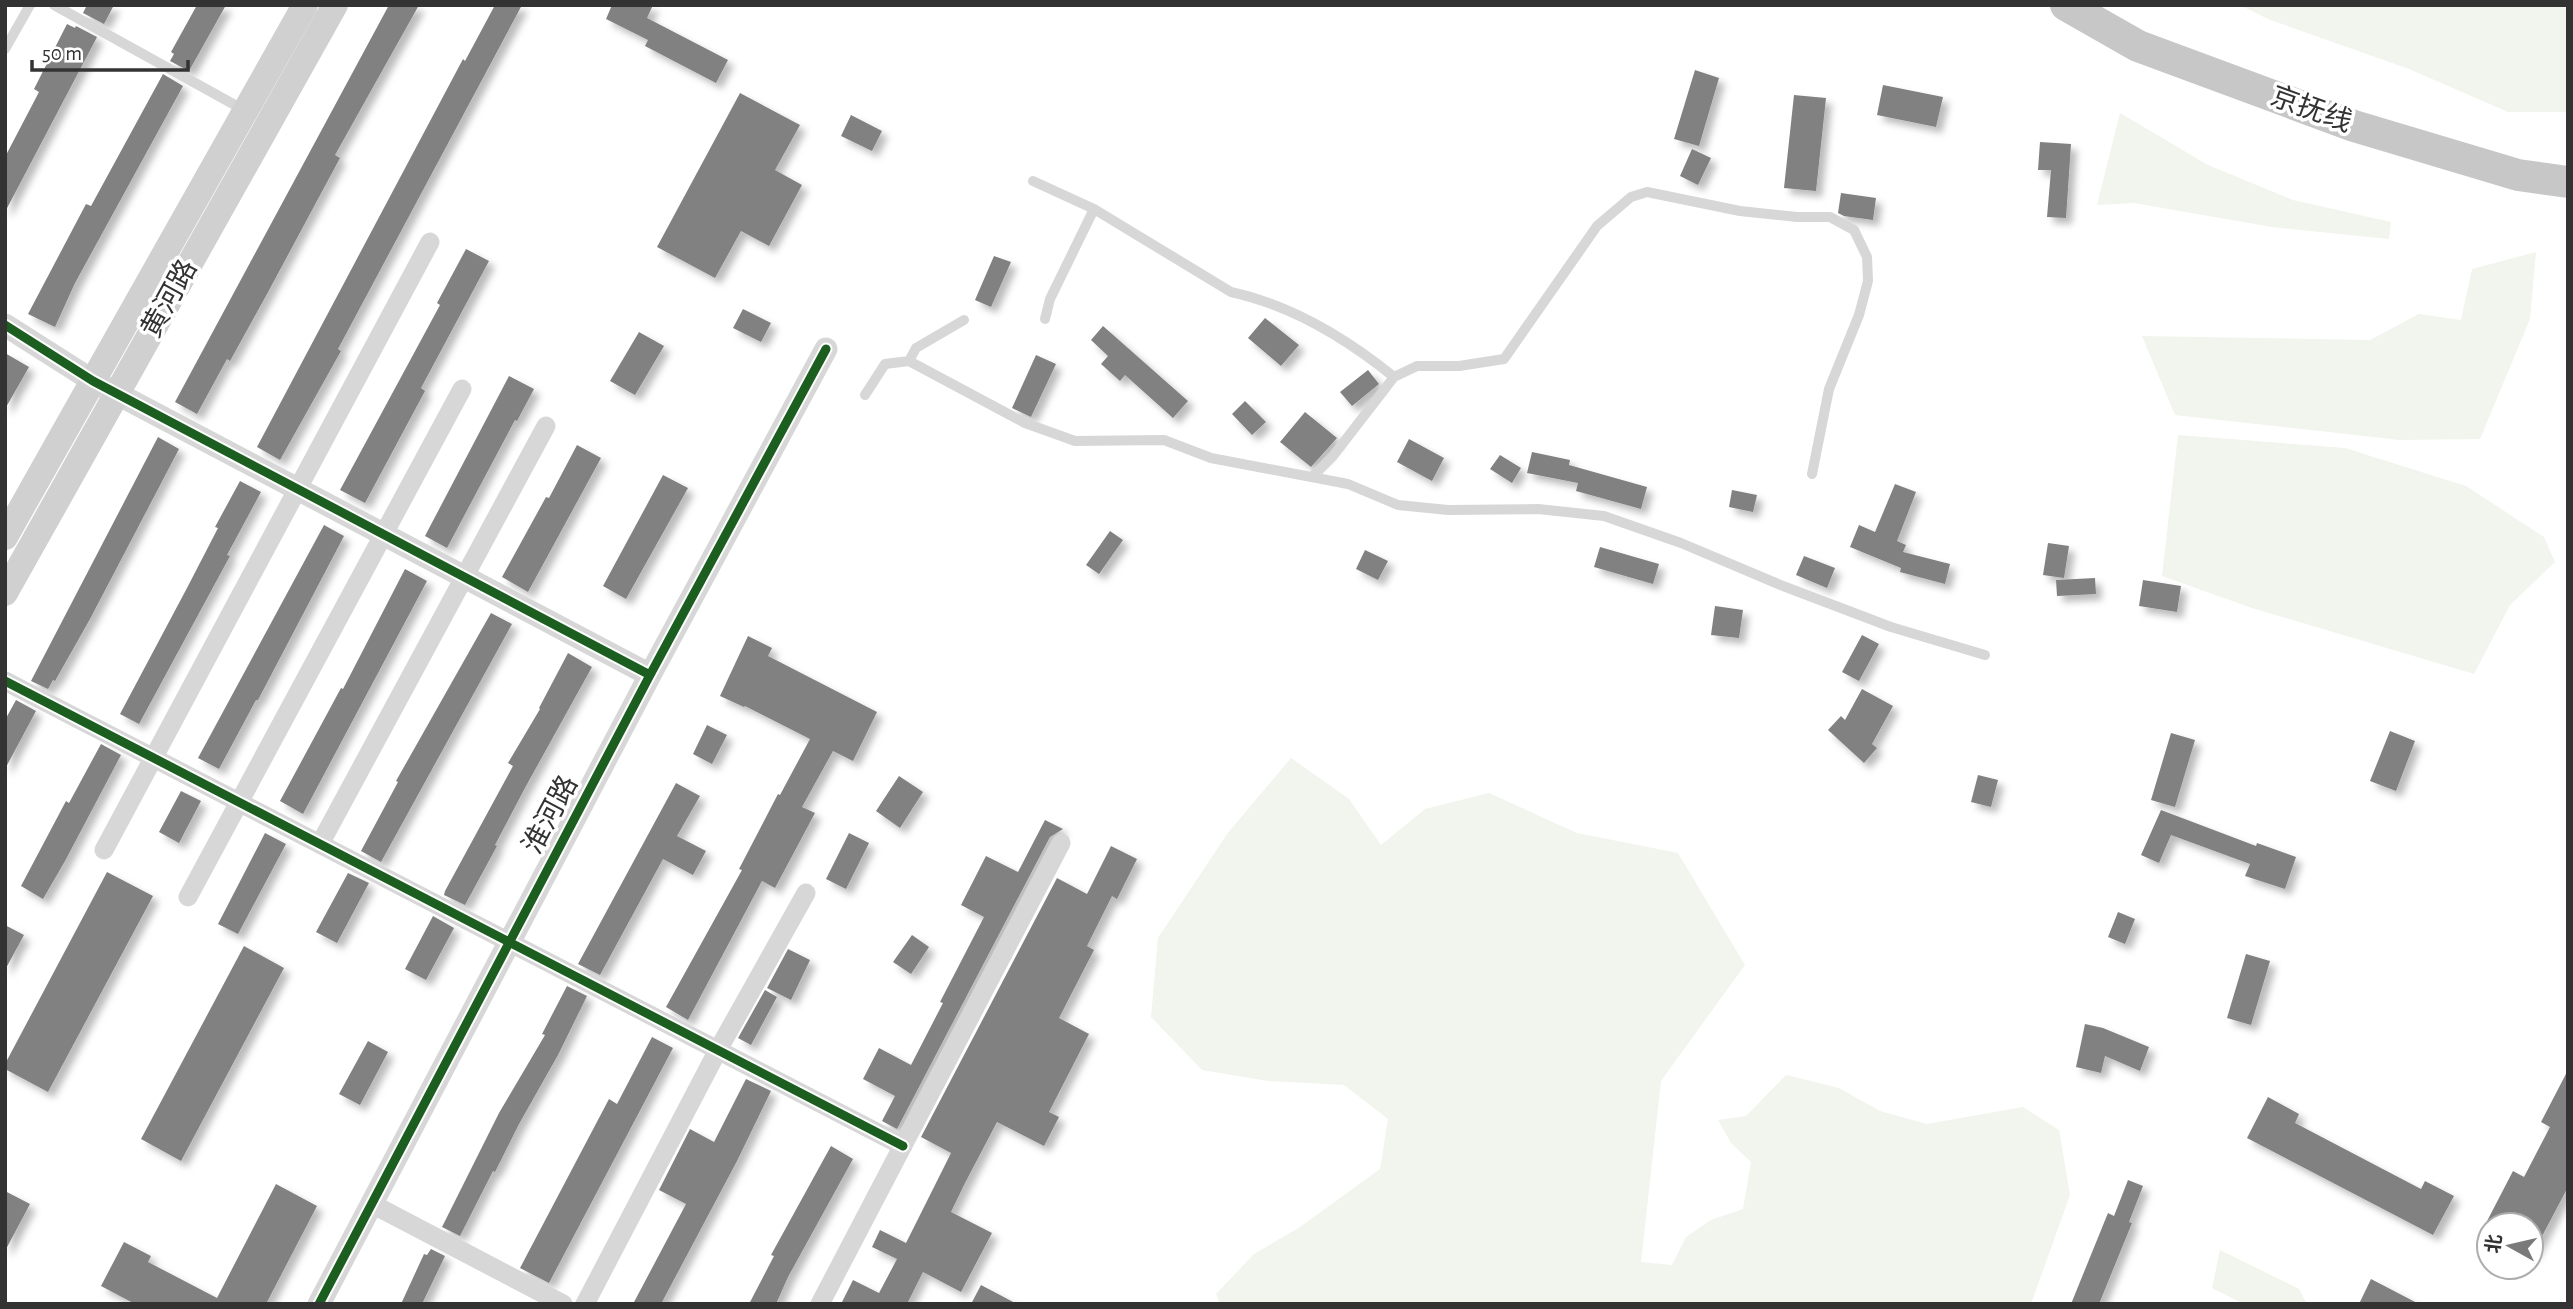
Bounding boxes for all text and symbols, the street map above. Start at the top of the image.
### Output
scale bar [32,28,187,72]
text: 50 m [42,43,82,64]
street label: 京抚线 [2267,81,2356,138]
street label: 黄河路 [136,255,203,343]
street label: 淮河路 [517,770,583,859]
north arrow [2475,1211,2545,1281]
text: 北 [2483,1233,2505,1255]

